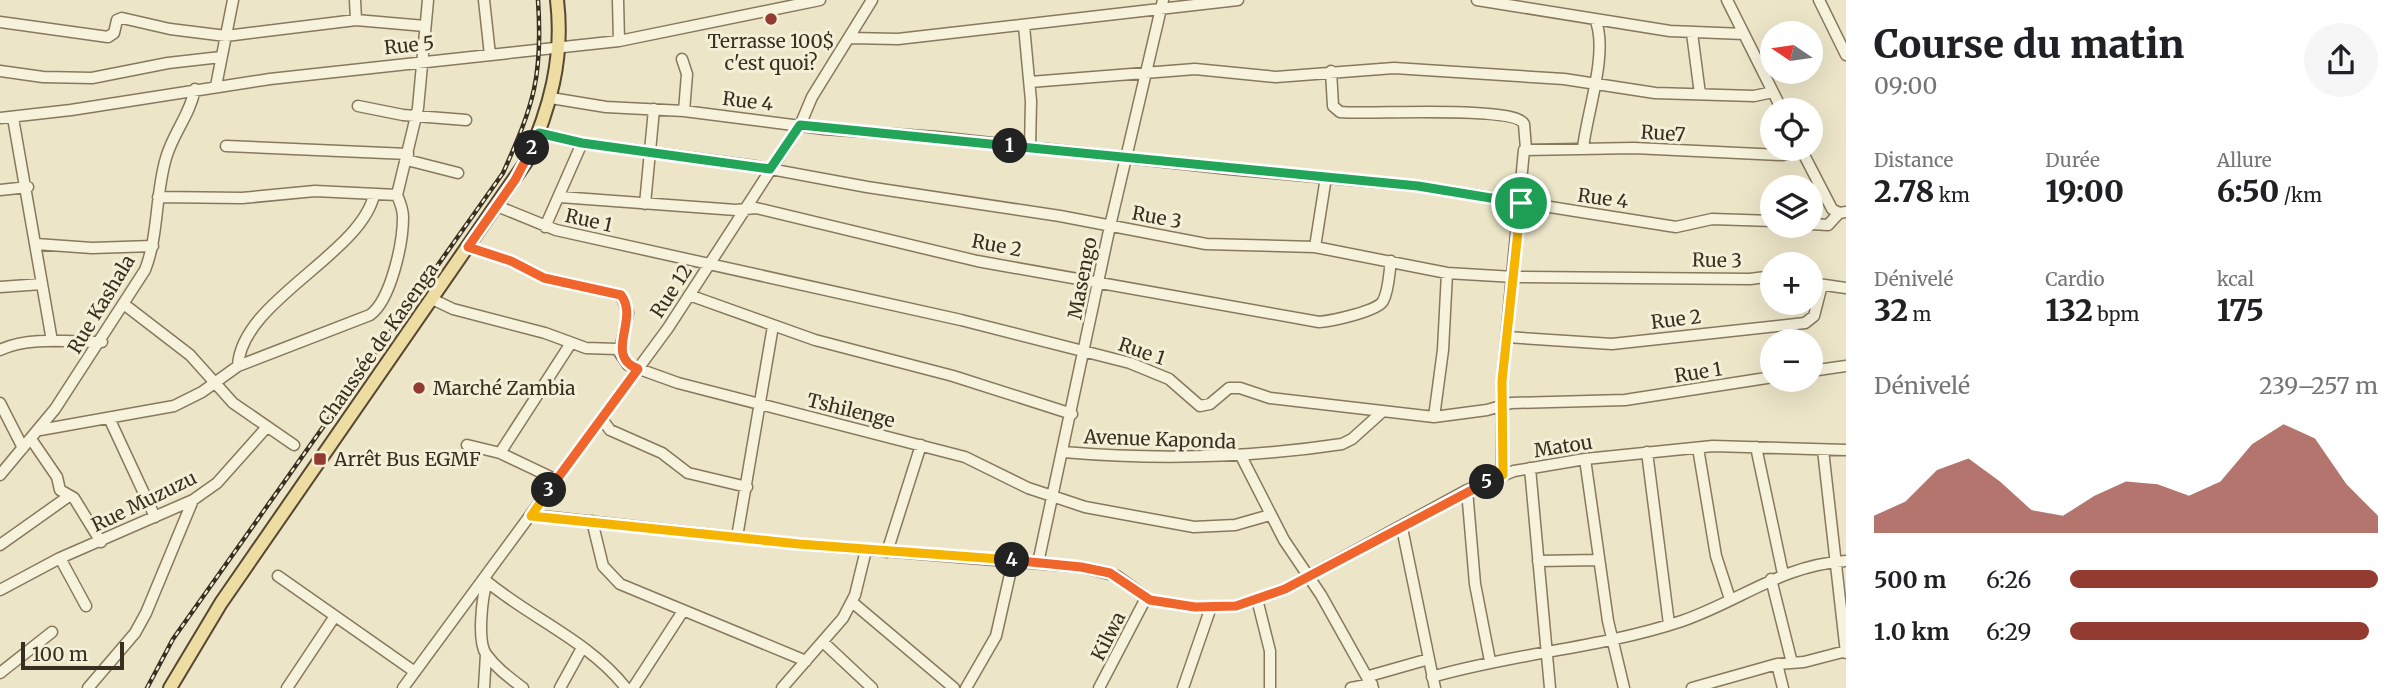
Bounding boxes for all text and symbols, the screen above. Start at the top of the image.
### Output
marker: Terrasse 100$ c'est quoi? [763,11,779,27]
north arrow [1760,21,1824,84]
map controls [1760,21,1823,392]
text: Course du matin [1874,21,2184,68]
button: share [2304,23,2378,97]
place label: Terrasse 100$ c'est quoi? [707,29,835,75]
street label: Rue 5 [383,30,435,60]
text: 09:00 [1874,71,1937,100]
street label: Rue 4 [721,86,775,116]
button: locate [1760,98,1823,161]
street label: Rue7 [1640,119,1686,147]
pin: 1 [992,128,1028,164]
pin: 2 [514,130,550,166]
text: 1 [1005,133,1014,157]
text: 2 [526,135,537,159]
text: Distance [1874,148,1953,172]
text: Durée [2045,148,2100,172]
text: Allure [2217,148,2272,172]
text: 2.78 [1874,172,1934,210]
text: 19:00 [2045,172,2124,210]
text: 6:50 [2217,172,2279,210]
pin [1491,173,1551,233]
button: layers [1760,175,1823,238]
street label: Rue 4 [1576,183,1630,213]
text: km [1934,183,1970,207]
text: /km [2279,183,2322,207]
icon: arrive [1502,184,1540,222]
street label: Rue 3 [1130,200,1184,234]
street label: Rue 1 [563,203,615,237]
street label: Rue 2 [970,228,1024,262]
street label: Masengo [1062,235,1102,321]
street label: Rue 3 [1692,248,1742,272]
street label: Rue Kashala [62,250,140,358]
button: + [1760,252,1823,315]
street label: Chaussée de Kasenga [313,258,443,430]
street label: Rue 12 [645,260,697,322]
text: Dénivelé [1874,267,1953,291]
text: Cardio [2045,267,2105,291]
text: kcal [2217,267,2254,291]
text: 32 [1874,291,1908,329]
text: 132 [2045,291,2093,329]
text: 175 [2217,291,2264,329]
text: m [1908,302,1931,326]
text: bpm [2093,302,2139,326]
street label: Rue 2 [1649,304,1703,334]
button: − [1760,329,1823,392]
street label: Rue 1 [1115,332,1169,370]
street label: Rue 1 [1672,356,1724,388]
text: Dénivelé [1874,371,1970,400]
text: 239–257 m [2259,371,2378,400]
place label: Marché Zambia [433,376,575,400]
marker: Marché Zambia [411,380,427,396]
street label: Tshilenge [804,387,898,433]
street label: Avenue Kaponda [1082,424,1237,454]
street label: Matou [1532,430,1594,462]
place label: Arrêt Bus EGMF [333,447,481,471]
marker: Arrêt Bus EGMF [312,451,328,467]
pin: 5 [1470,464,1504,500]
street label: Rue Muzuzu [87,465,201,537]
text: 5 [1481,469,1492,493]
pin: 3 [532,472,566,508]
text: 3 [543,477,554,501]
pin: 4 [995,542,1030,578]
text: 4 [1005,547,1018,571]
text: 500 m [1874,565,1946,594]
text: 6:26 [1986,565,2031,594]
street label: Kilwa [1086,608,1130,664]
text: 1.0 km [1874,617,1949,646]
text: 6:29 [1986,617,2031,646]
scale bar [21,639,124,671]
text: 100 m [32,642,88,666]

